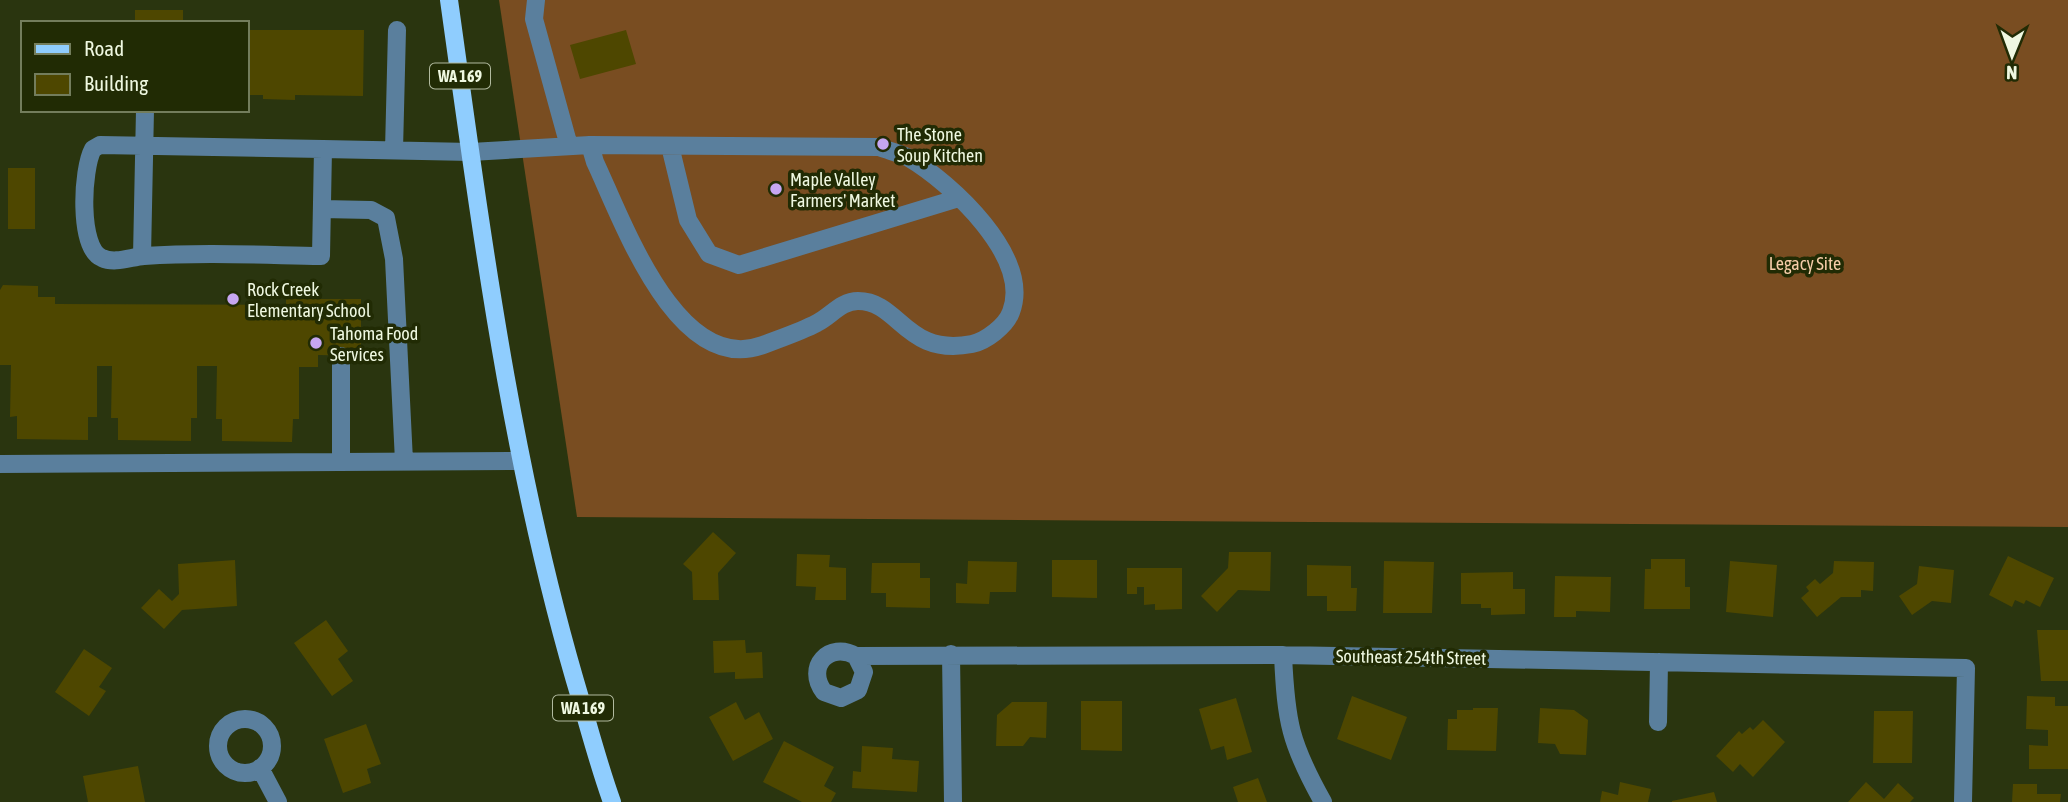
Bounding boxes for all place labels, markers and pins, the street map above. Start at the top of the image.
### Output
place label: The Stone Soup Kitchen [897,124,983,166]
marker: The Stone Soup Kitchen [875,136,891,152]
place label: Maple Valley Farmers' Market [790,169,895,211]
marker: Maple Valley Farmers' Market [768,181,784,197]
place label: Rock Creek Elementary School [247,279,371,321]
marker: Rock Creek Elementary School [225,291,241,307]
place label: Tahoma Food Services [330,323,418,365]
marker: Tahoma Food Services [308,335,324,351]

